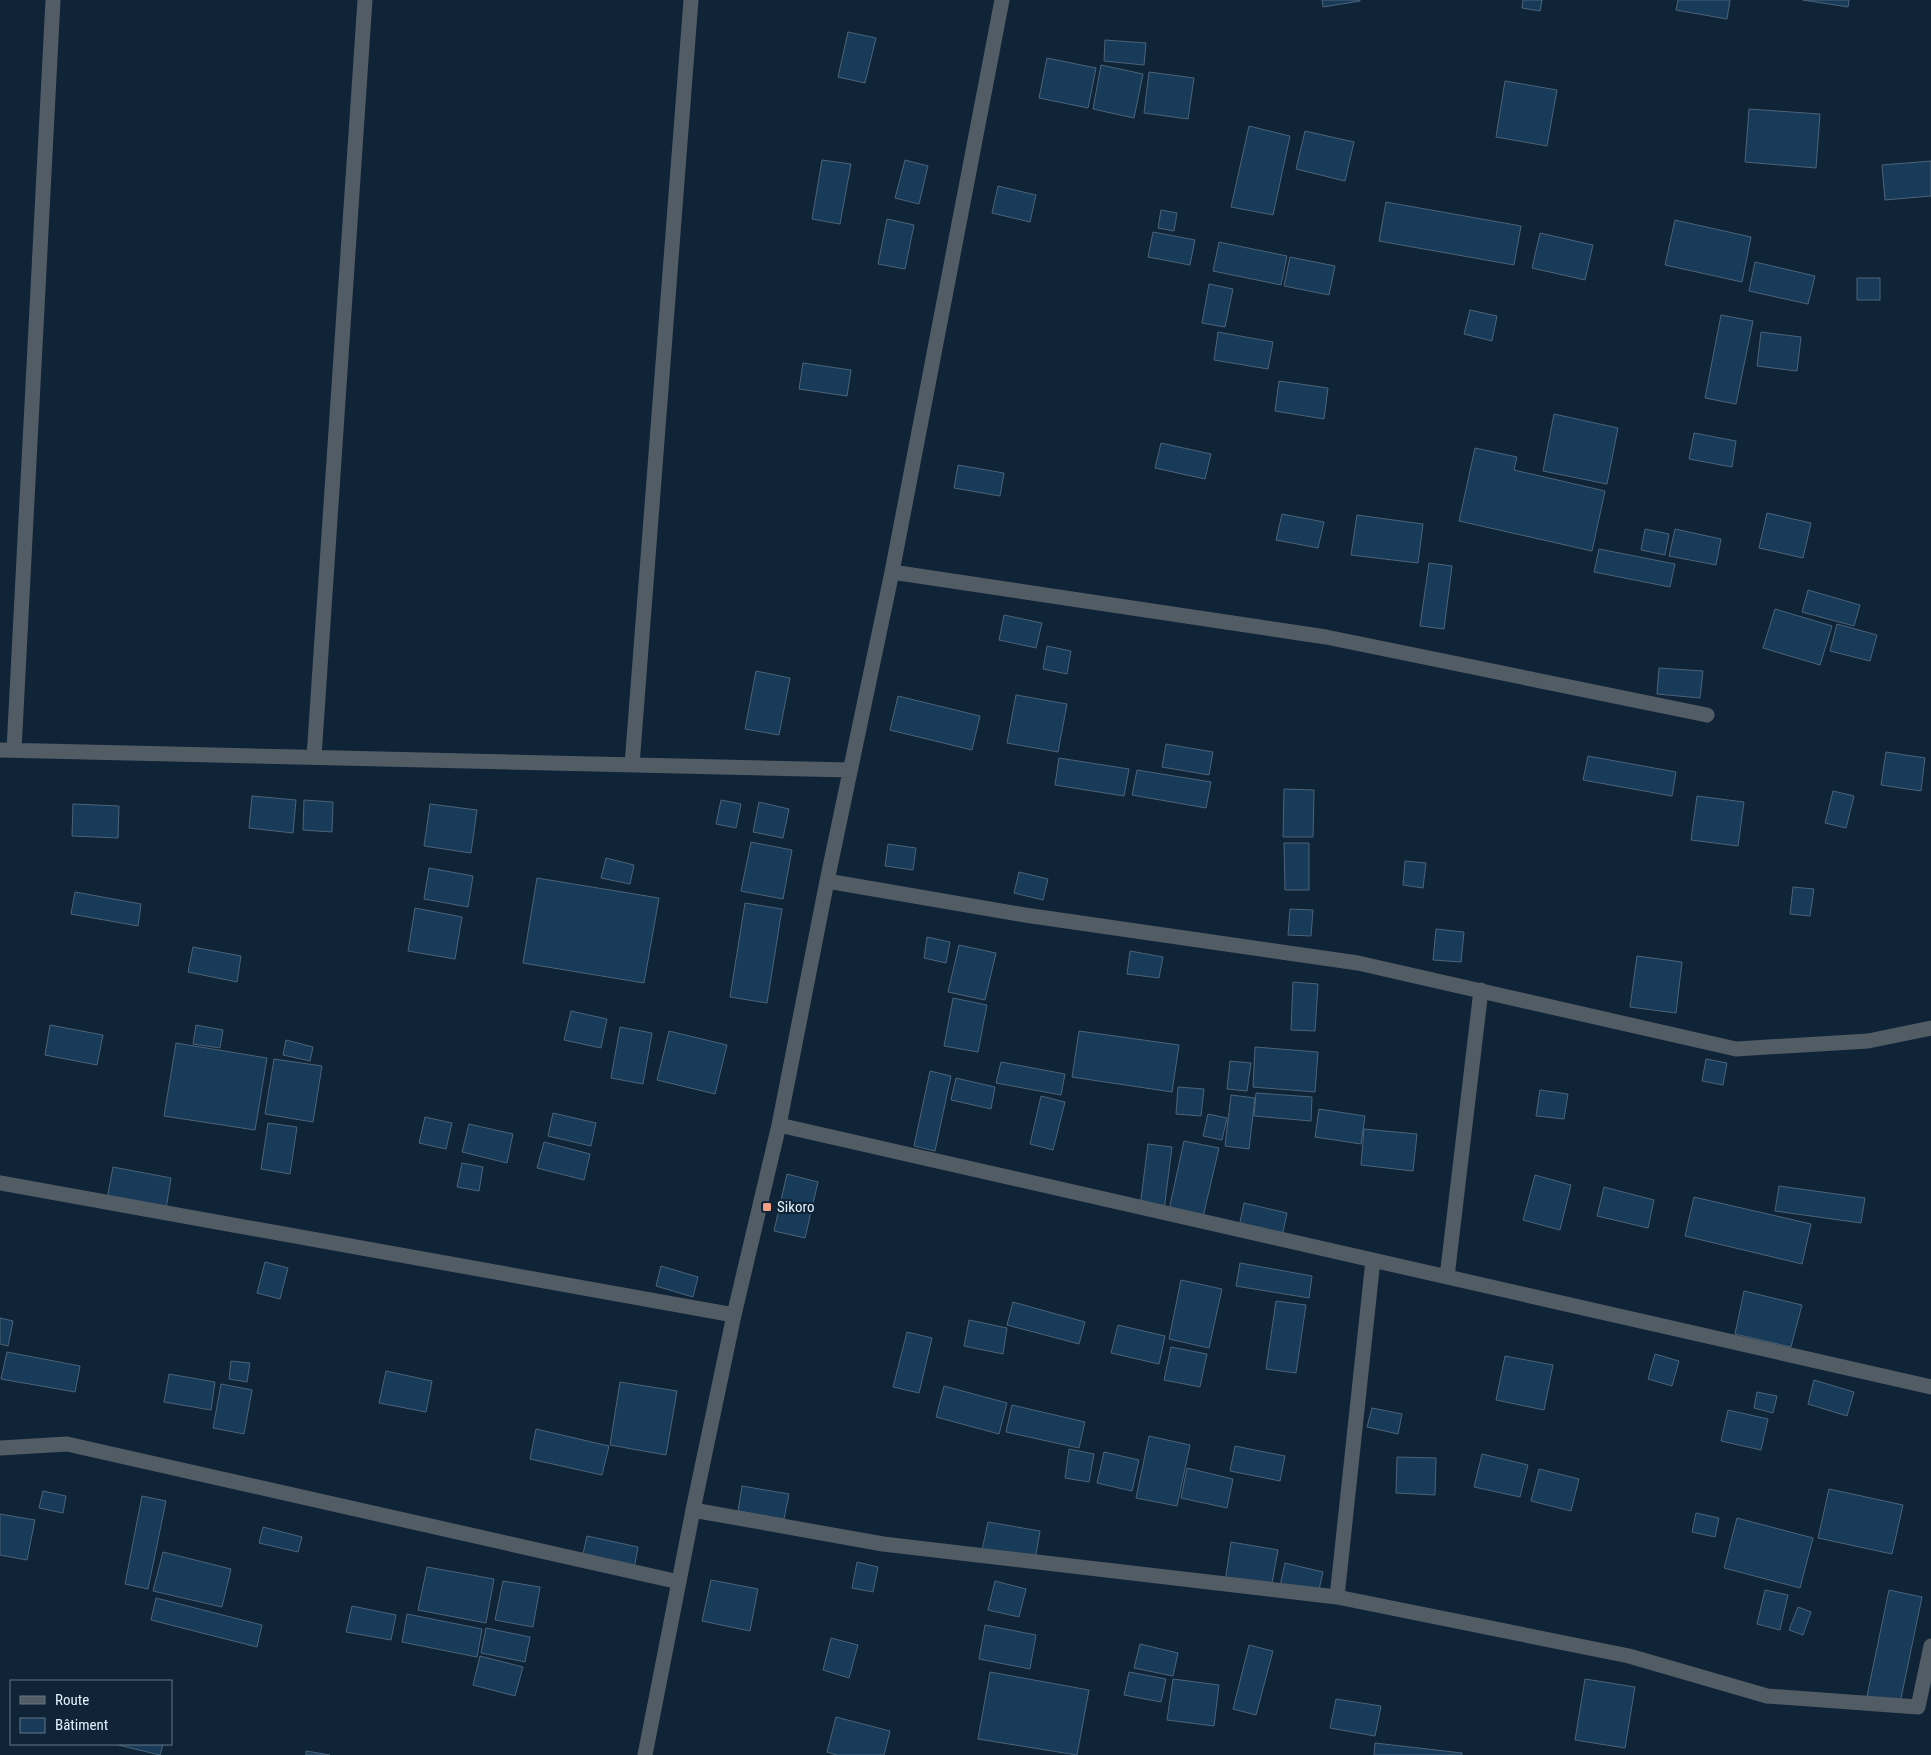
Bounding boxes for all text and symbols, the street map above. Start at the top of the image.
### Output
place label: Sikoro [777,1198,814,1216]
marker: Sikoro [761,1201,773,1213]
legend [10,1680,172,1745]
text: Route [55,1691,89,1709]
text: Bâtiment [55,1716,108,1734]

